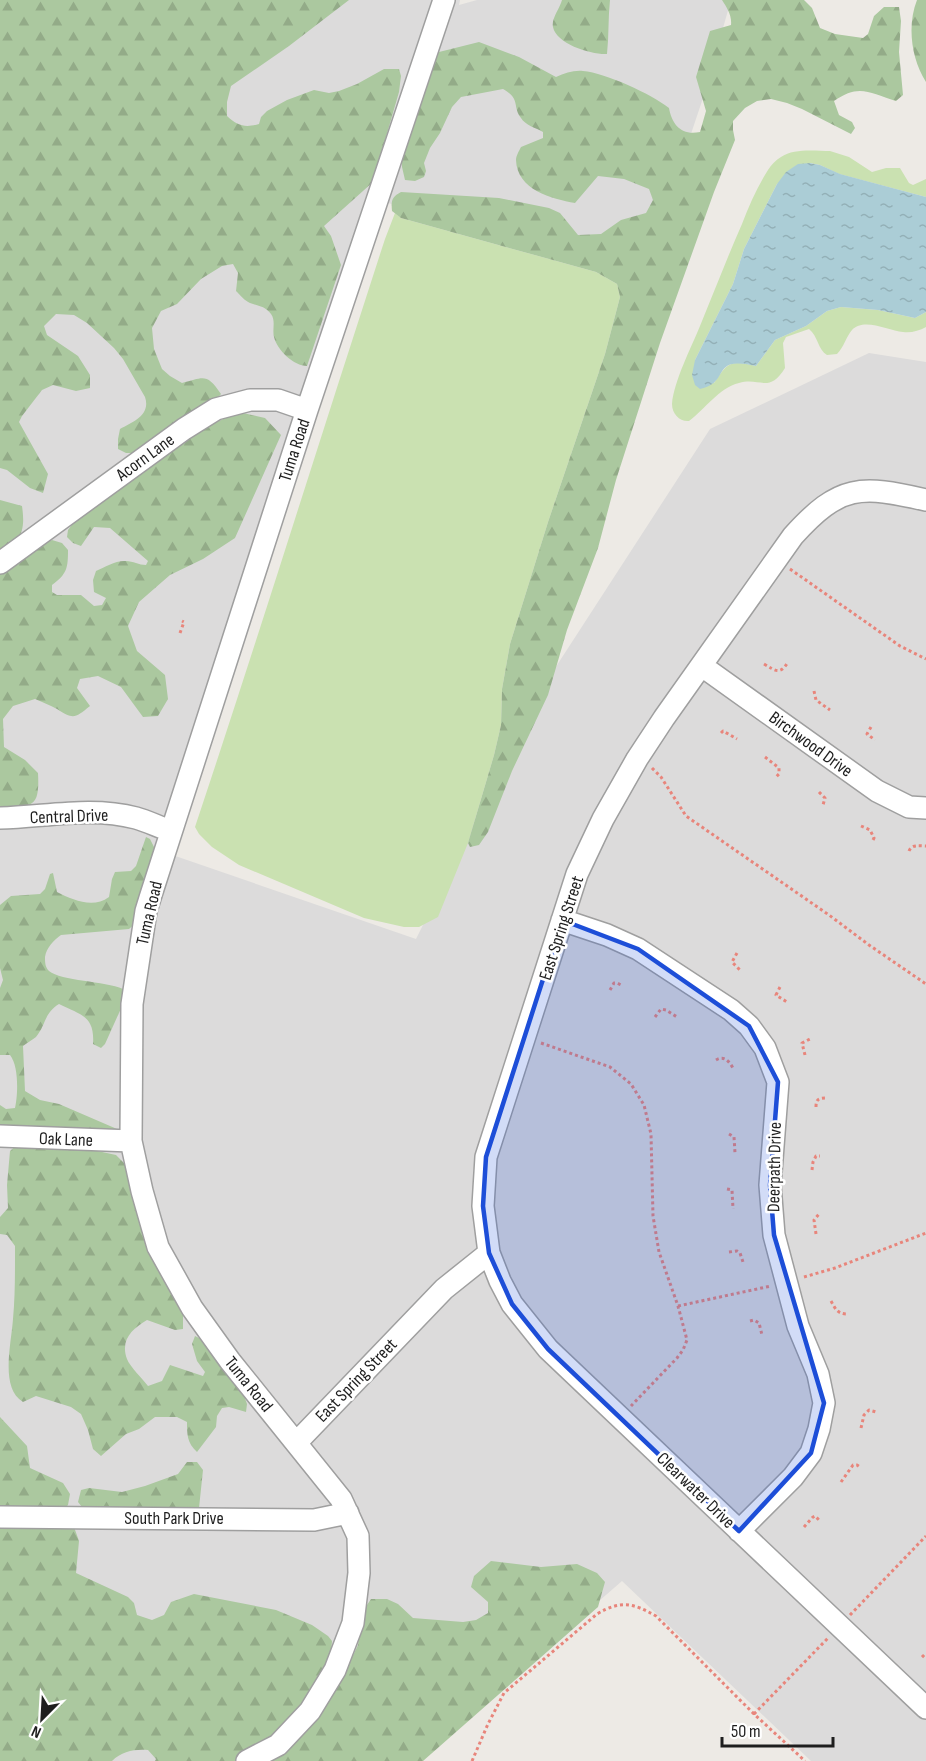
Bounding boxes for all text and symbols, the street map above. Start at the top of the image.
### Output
street label: Tuma Road [274,416,314,484]
street label: Acorn Lane [111,429,178,486]
street label: Birchwood Drive [765,707,856,782]
street label: Central Drive [29,805,109,828]
street label: East Spring Street [535,873,588,983]
street label: Tuma Road [132,879,167,947]
street label: Deerpath Drive [763,1122,786,1212]
street label: Oak Lane [39,1128,93,1151]
street label: East Spring Street [311,1334,402,1427]
street label: Tuma Road [220,1352,277,1416]
street label: Clearwater Drive [652,1448,739,1533]
street label: South Park Drive [124,1508,224,1529]
north arrow [12,1689,72,1749]
scale bar [722,1710,833,1748]
text: N [29,1721,44,1742]
text: 50 m [731,1721,761,1742]

